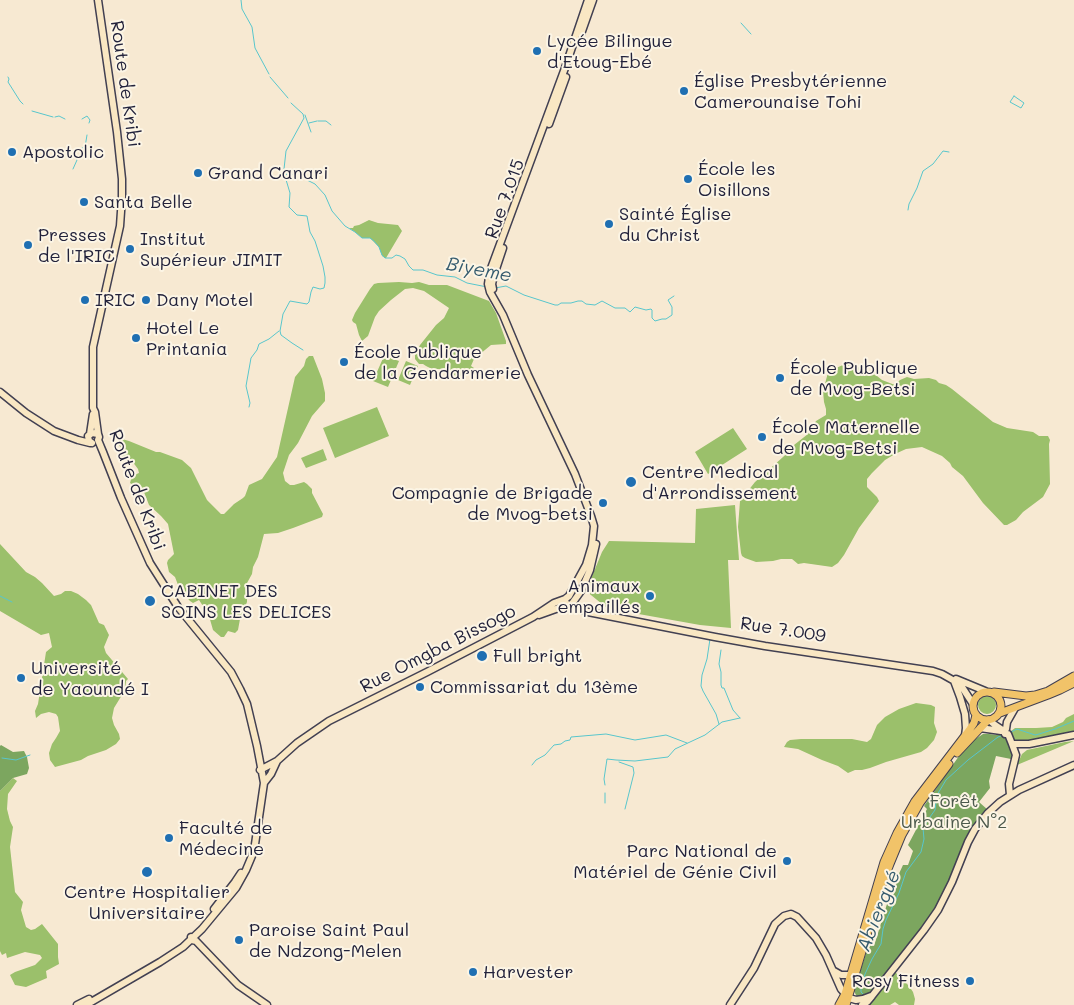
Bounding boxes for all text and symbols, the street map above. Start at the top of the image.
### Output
street label: Route de Kribi [105,19,145,149]
place label: Lycée Bilingue d'Etoug-Ebé [547,30,673,72]
marker: Lycée Bilingue d'Etoug-Ebé [531,45,543,57]
place label: Église Presbytérienne Camerounaise Tohi [694,70,887,112]
marker: Église Presbytérienne Camerounaise Tohi [678,85,690,97]
place label: Apostolic [22,141,104,163]
marker: Apostolic [6,146,18,158]
street label: Rue 7.015 [481,156,529,242]
place label: École les Oisillons [698,158,775,200]
place label: Grand Canari [208,162,329,184]
marker: Grand Canari [192,167,204,179]
marker: École les Oisillons [682,173,694,185]
place label: Santa Belle [94,191,193,213]
marker: Santa Belle [78,196,90,208]
place label: Sainté Église du Christ [619,203,731,245]
marker: Sainté Église du Christ [603,218,615,230]
place label: Presses de l'IRIC [38,224,115,266]
place label: Institut Supérieur JIMIT [140,228,283,270]
marker: Presses de l'IRIC [22,239,34,251]
marker: Institut Supérieur JIMIT [124,243,136,255]
water label: Biyeme [444,252,514,288]
place label: IRIC [95,289,135,311]
place label: Dany Motel [156,289,253,311]
marker: IRIC [79,294,91,306]
marker: Dany Motel [140,294,152,306]
place label: Hotel Le Printania [146,317,227,359]
marker: Hotel Le Printania [130,332,142,344]
place label: École Publique de la Gendarmerie [354,341,521,384]
marker: École Publique de la Gendarmerie [338,356,350,368]
place label: École Publique de Mvog-Betsi [790,357,918,399]
marker: École Publique de Mvog-Betsi [774,372,786,384]
place label: École Maternelle de Mvog-Betsi [772,416,920,458]
street label: Route de Kribi [104,427,170,553]
marker: École Maternelle de Mvog-Betsi [756,431,768,443]
place label: Centre Medical d'Arrondissement [642,461,798,504]
marker: Centre Medical d'Arrondissement [624,475,638,489]
place label: Compagnie de Brigade de Mvog-betsi [392,482,593,524]
marker: Compagnie de Brigade de Mvog-betsi [597,497,609,509]
place label: Animaux empaillés [557,575,640,618]
place label: CABINET DES SOINS LES DELICES [161,580,331,622]
marker: Animaux empaillés [644,590,656,602]
marker: CABINET DES SOINS LES DELICES [143,594,157,608]
street label: Rue Omgba Bissogo [357,600,519,698]
street label: Rue 7.009 [739,613,827,647]
place label: Full bright [493,645,582,667]
marker: Full bright [475,649,489,663]
place label: Université de Yaoundé I [31,657,149,700]
marker: Université de Yaoundé I [15,672,27,684]
place label: Commissariat du 13ème [430,676,638,698]
marker: Commissariat du 13ème [414,681,426,693]
park label: Forêt Urbaine N°2 [901,790,1007,832]
place label: Faculté de Médecine [179,817,273,860]
marker: Faculté de Médecine [163,832,175,844]
place label: Parc National de Matériel de Génie Civil [573,840,777,882]
marker: Parc National de Matériel de Génie Civil [781,855,793,867]
marker: Centre Hospitalier Universitaire [140,865,154,879]
water label: Abiergué [852,867,906,955]
place label: Centre Hospitalier Universitaire [64,881,230,924]
place label: Paroise Saint Paul de Ndzong-Melen [249,919,409,962]
marker: Paroise Saint Paul de Ndzong-Melen [233,934,245,946]
place label: Harvester [483,961,574,983]
marker: Harvester [467,966,479,978]
place label: Rosy Fitness [852,970,960,992]
marker: Rosy Fitness [964,975,976,987]

